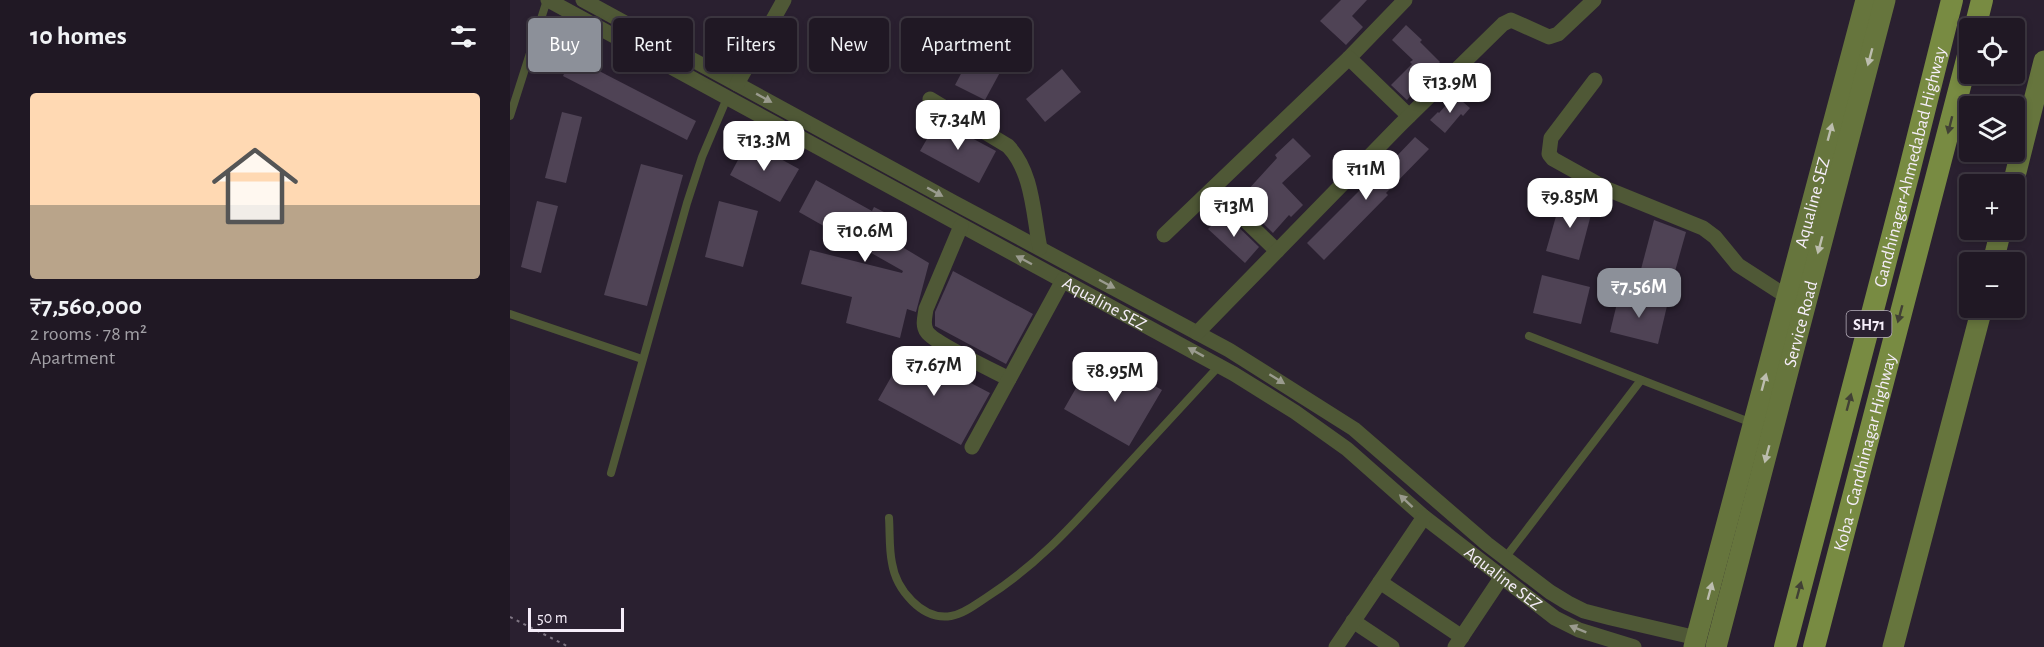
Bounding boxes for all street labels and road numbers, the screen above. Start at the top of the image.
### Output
street label: Gandhinagar-Ahmedabad Highway [1871,45,1950,289]
street label: Aqualine SEZ [1793,155,1834,250]
street label: Aqualine SEZ [1059,274,1149,334]
street label: Service Road [1781,279,1821,369]
road number: SH71 [1846,311,1892,337]
street label: Koba - Gandhinagar Highway [1831,352,1900,554]
street label: Aqualine SEZ [1461,544,1545,614]

